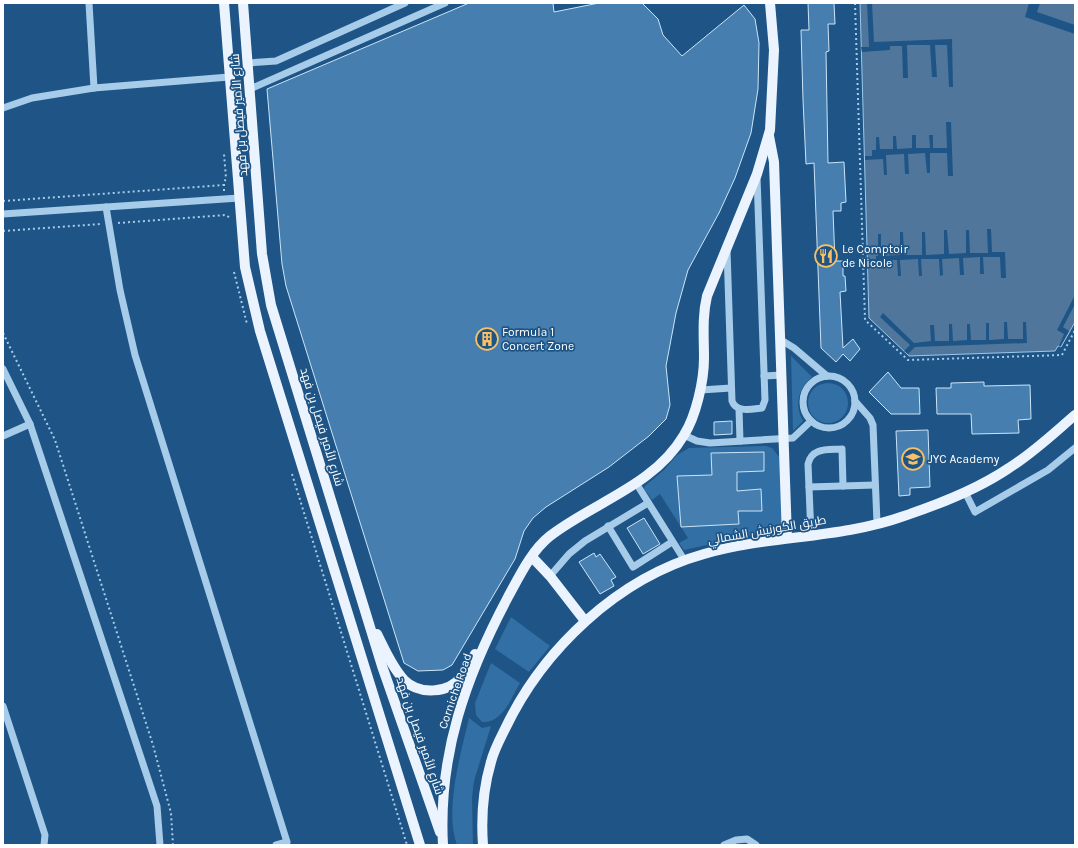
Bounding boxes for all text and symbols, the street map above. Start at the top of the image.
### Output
street label: شارع الأمير فيصل بن فهد [228,53,251,177]
place label: Le Comptoir de Nicole [842,242,908,270]
restaurant icon: Le Comptoir de Nicole [813,243,839,269]
place label: Formula 1 Concert Zone [502,325,574,353]
building icon: Formula 1 Concert Zone [474,326,500,352]
street label: شارع الأمير فيصل بن فهد [296,366,347,488]
school or university icon: JYC Academy [900,446,926,472]
place label: JYC Academy [928,452,1000,466]
street label: طريق الكورنيش الشمالي [707,513,828,550]
street label: Corniche Road [435,651,475,731]
street label: شارع الأمير فيصل بن فهد [392,676,447,797]

